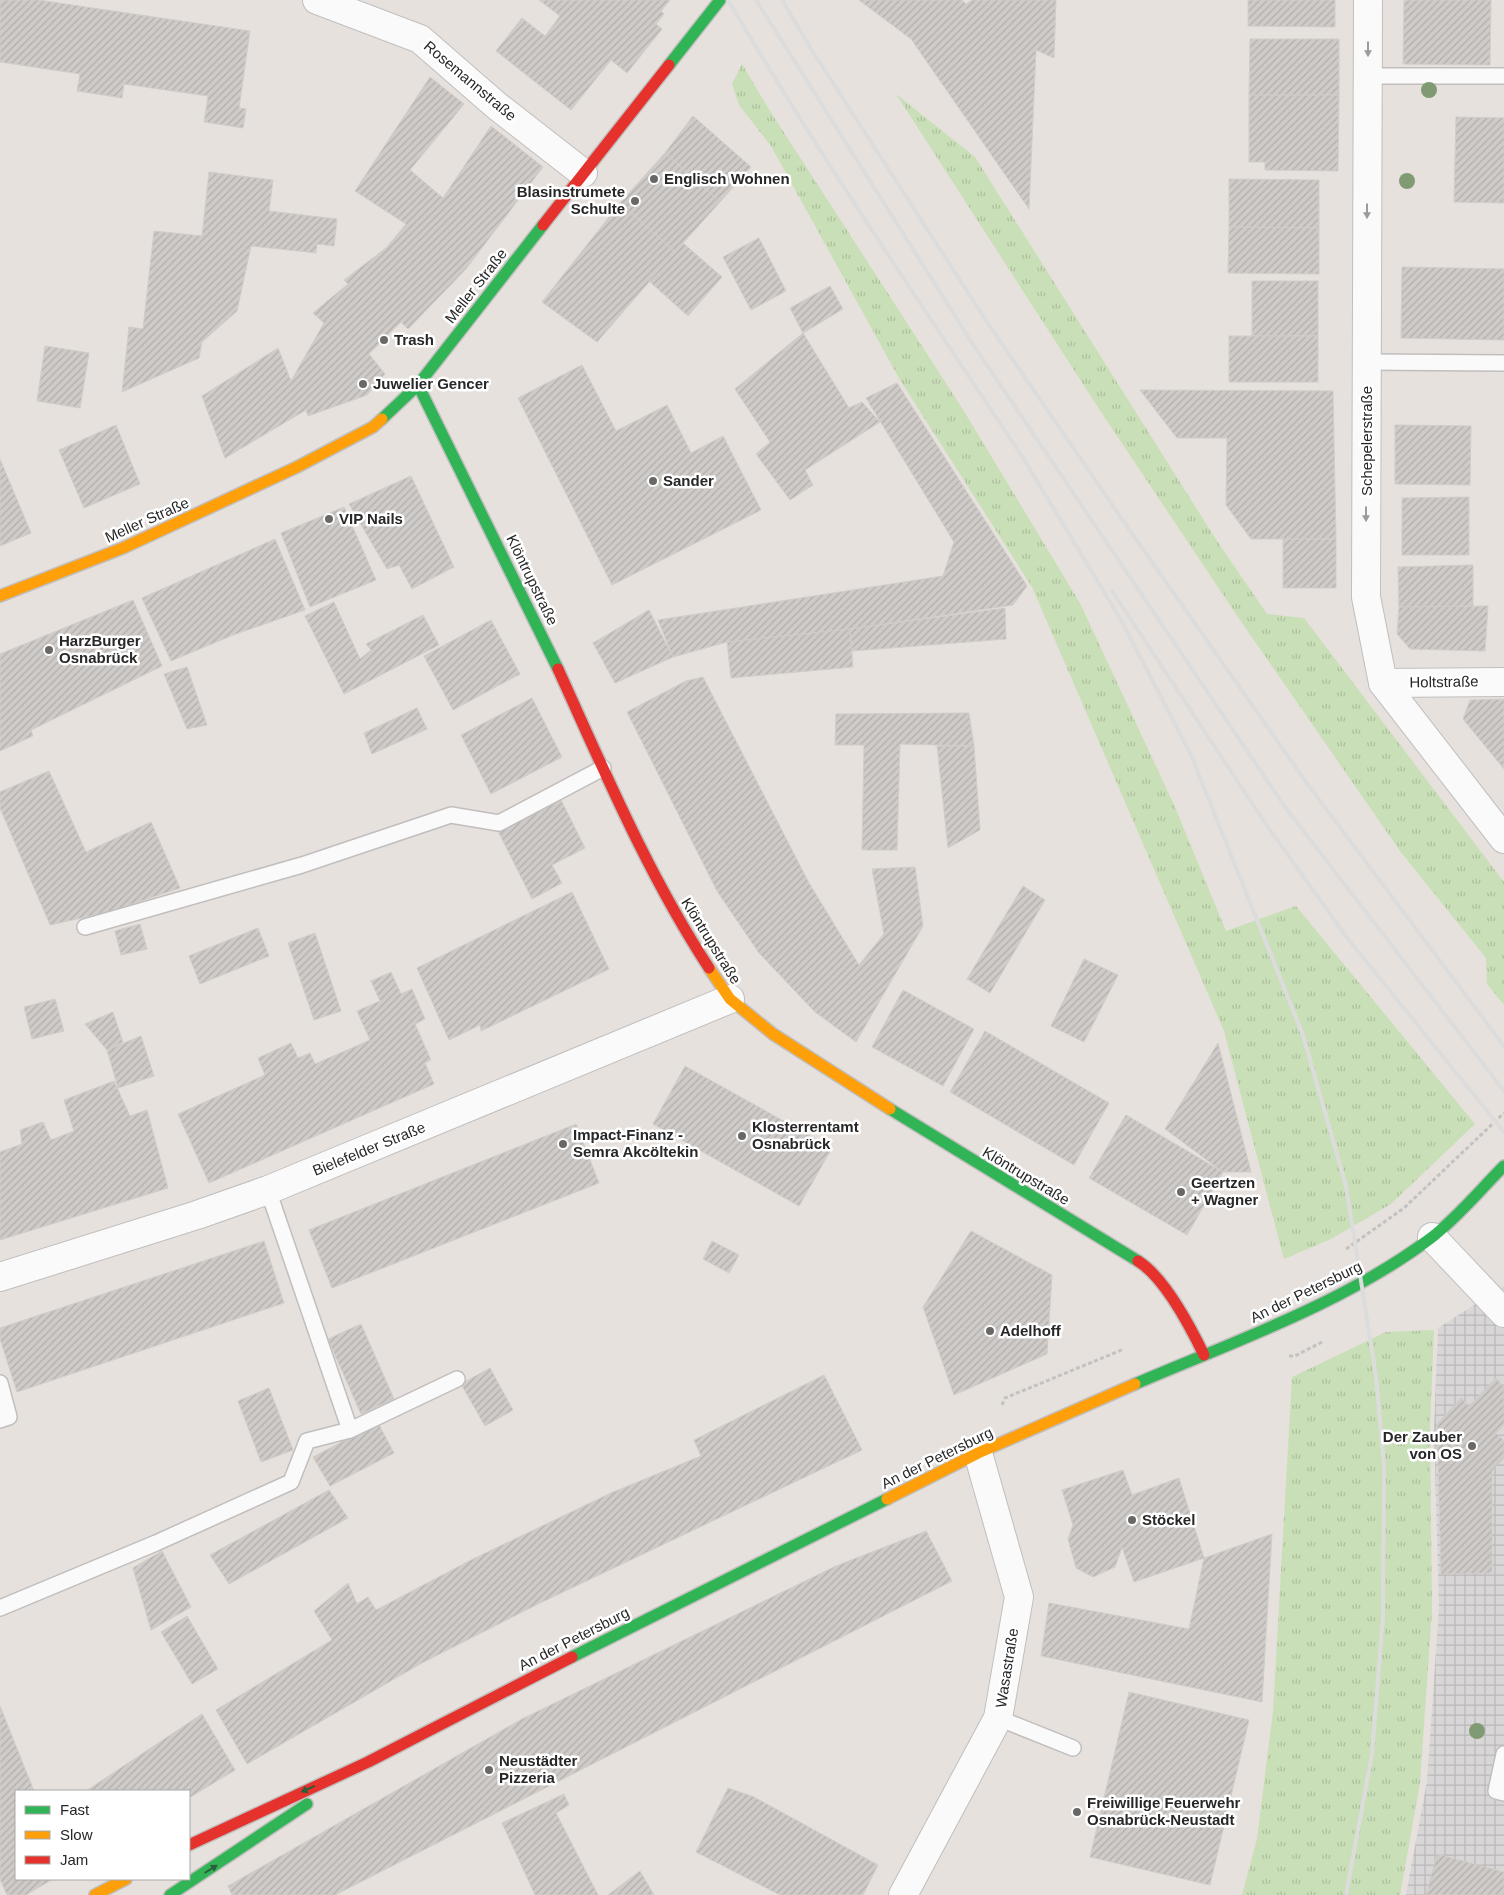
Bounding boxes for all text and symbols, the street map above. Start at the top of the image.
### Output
street label: Rosemannstraße [421,37,520,124]
one-way arrow [1364,41,1372,57]
place label: Englisch Wohnen [664,170,790,187]
marker: Englisch Wohnen [648,173,660,185]
place label: Blasinstrumete Schulte [517,183,625,217]
marker: Blasinstrumete Schulte [629,195,641,207]
one-way arrow [1363,203,1371,219]
street label: Meller Straße [441,245,510,326]
place label: Trash [394,331,434,348]
marker: Trash [378,334,390,346]
place label: Juwelier Gencer [373,375,489,392]
marker: Juwelier Gencer [357,378,369,390]
street label: Schepelerstraße [1358,386,1375,496]
place label: Sander [663,472,714,489]
marker: Sander [647,475,659,487]
street label: Meller Straße [102,493,191,546]
one-way arrow [1362,506,1370,522]
place label: VIP Nails [339,510,403,527]
marker: VIP Nails [323,513,335,525]
street label: Klöntrupstraße [503,532,562,628]
place label: HarzBurger Osnabrück [59,632,141,666]
marker: HarzBurger Osnabrück [43,644,55,656]
street label: Holtstraße [1409,672,1479,691]
street label: Klöntrupstraße [678,895,745,987]
street label: Bielefelder Straße [310,1118,428,1179]
place label: Klosterrentamt Osnabrück [752,1118,859,1152]
place label: Impact-Finanz - Semra Akcöltekin [573,1126,698,1160]
marker: Klosterrentamt Osnabrück [736,1130,748,1142]
marker: Impact-Finanz - Semra Akcöltekin [557,1138,569,1150]
street label: Klöntrupstraße [980,1143,1073,1208]
place label: Geertzen + Wagner [1191,1174,1259,1208]
marker: Geertzen + Wagner [1175,1186,1187,1198]
street label: An der Petersburg [1247,1257,1364,1326]
place label: Adelhoff [1000,1322,1062,1339]
marker: Adelhoff [984,1325,996,1337]
street label: An der Petersburg [878,1423,995,1492]
place label: Der Zauber von OS [1383,1428,1462,1462]
marker: Der Zauber von OS [1466,1440,1478,1452]
place label: Stöckel [1142,1511,1195,1528]
marker: Stöckel [1126,1514,1138,1526]
street label: An der Petersburg [516,1603,632,1674]
street label: Wasastraße [992,1627,1021,1709]
place label: Neustädter Pizzeria [499,1752,578,1786]
marker: Neustädter Pizzeria [483,1764,495,1776]
one-way arrow [301,1786,315,1794]
legend [15,1790,190,1880]
place label: Freiwillige Feuerwehr Osnabrück-Neustadt [1087,1794,1241,1828]
text: Fast [60,1801,90,1818]
marker: Freiwillige Feuerwehr Osnabrück-Neustadt [1071,1806,1083,1818]
text: Slow [60,1826,93,1843]
text: Jam [60,1851,88,1868]
one-way arrow [205,1864,218,1874]

